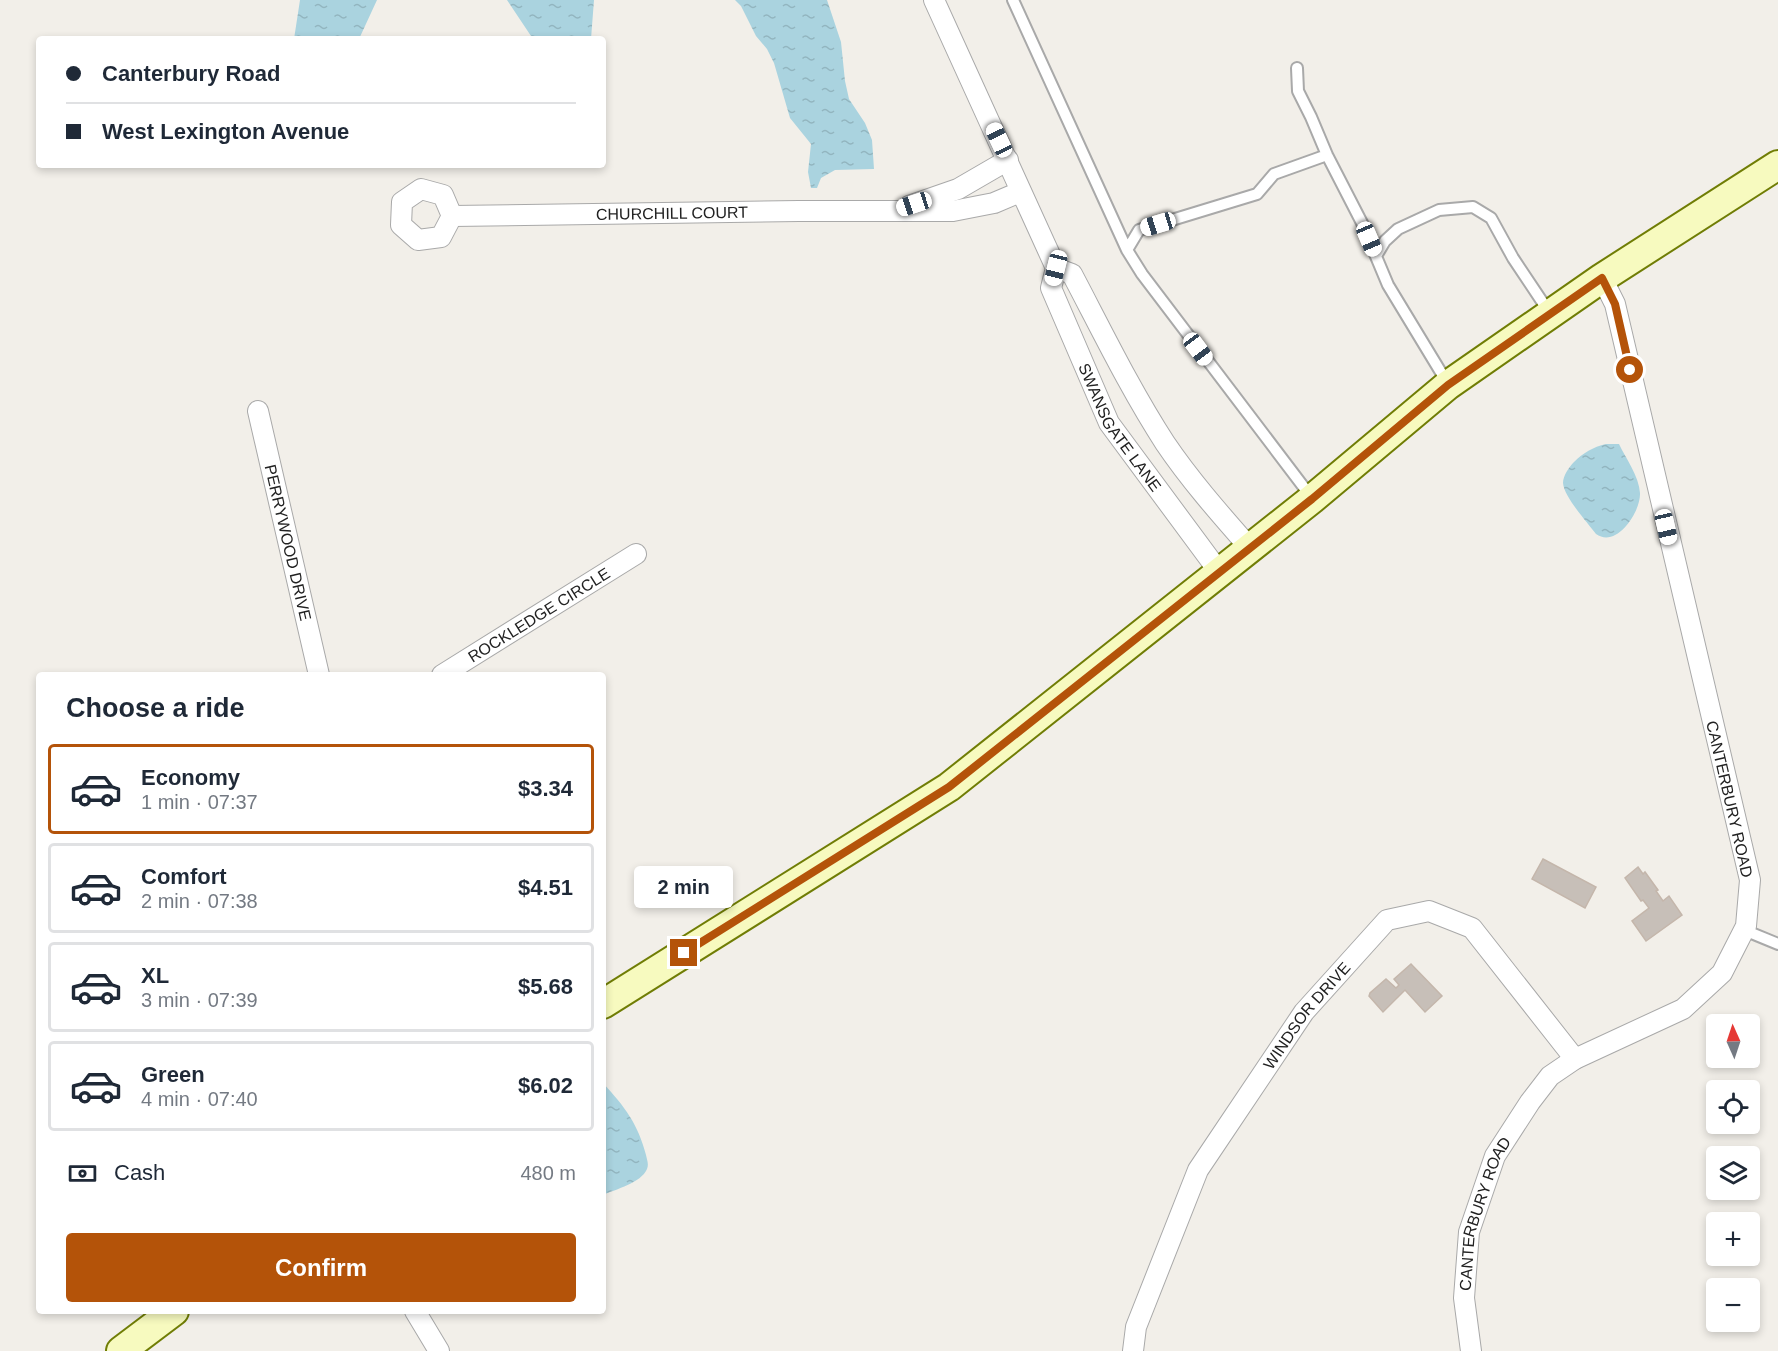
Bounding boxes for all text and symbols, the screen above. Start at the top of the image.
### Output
text: Canterbury Road [102,61,280,86]
text: West Lexington Avenue [102,119,349,144]
car [983,120,1015,160]
car [894,190,934,218]
street label: CHURCHILL COURT [596,204,748,223]
car [1138,210,1178,238]
car [1354,219,1384,259]
car [1043,248,1069,288]
car [1180,329,1216,369]
route start [1616,356,1643,383]
street label: SWANSGATE LANE [1075,361,1164,495]
street label: PERRYWOOD DRIVE [262,463,314,622]
car [1653,507,1679,547]
street label: ROCKLEDGE CIRCLE [465,565,613,666]
text: Choose a ride [66,693,245,723]
street label: CANTERBURY ROAD [1703,719,1756,879]
icon: car [69,762,123,816]
text: Economy [141,765,240,790]
text: $3.34 [518,776,573,801]
text: 1 min · 07:37 [141,791,258,813]
icon: car [69,861,123,915]
text: Comfort [141,864,227,889]
callout: 2 min [634,866,734,908]
text: $4.51 [518,875,573,900]
text: 2 min [657,876,710,898]
text: 2 min · 07:38 [141,890,258,912]
route end [670,939,697,966]
street label: WINDSOR DRIVE [1260,959,1354,1072]
icon: car [69,960,123,1014]
text: XL [141,963,169,988]
text: $5.68 [518,974,573,999]
text: 3 min · 07:39 [141,989,258,1011]
north arrow [1706,1014,1760,1068]
map controls [1706,1014,1760,1332]
icon: car [69,1059,123,1113]
text: Green [141,1062,205,1087]
text: $6.02 [518,1073,573,1098]
button: locate [1706,1080,1760,1134]
text: 4 min · 07:40 [141,1088,258,1110]
street label: CANTERBURY ROAD [1457,1134,1514,1291]
button: layers [1706,1146,1760,1200]
icon: cash [66,1157,99,1190]
text: Cash [114,1160,165,1185]
text: 480 m [520,1162,576,1184]
button: + [1706,1212,1760,1266]
button: Confirm [66,1233,576,1302]
button: − [1706,1278,1760,1332]

